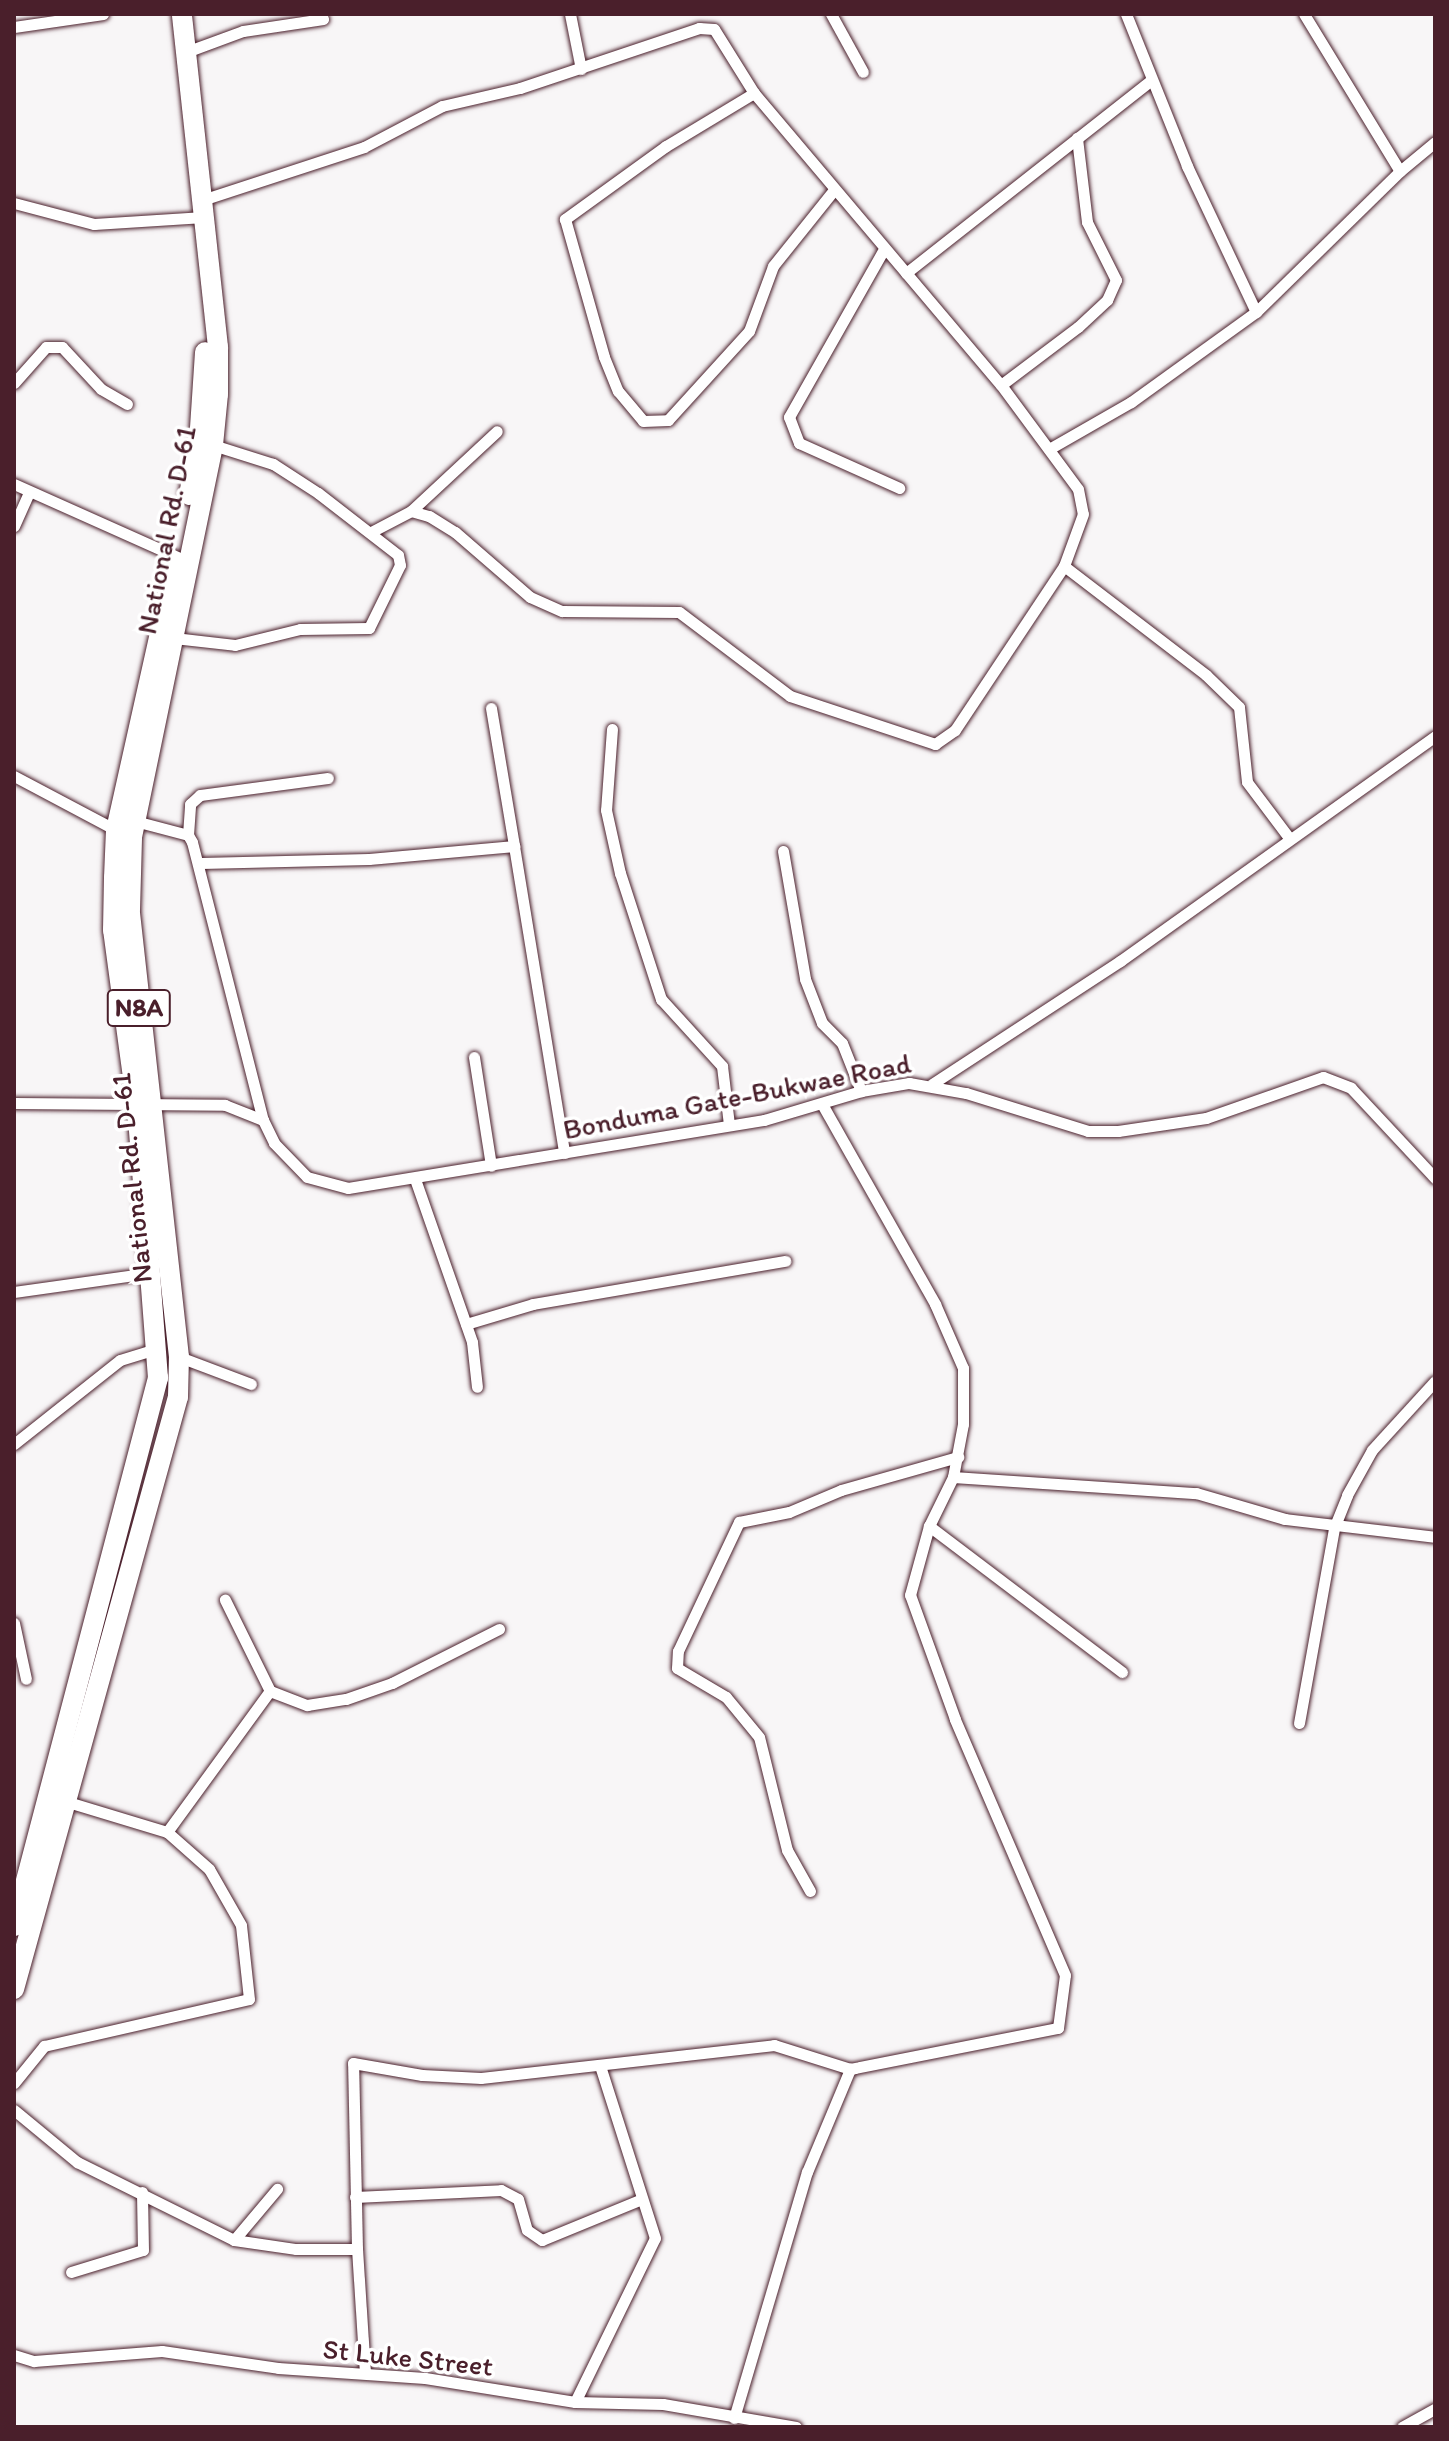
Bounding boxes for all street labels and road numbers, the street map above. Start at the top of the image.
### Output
street label: National Rd. D-61 [129,423,203,637]
road number: N8A [105,986,173,1030]
street label: Bonduma Gate-Bukwae Road [561,1046,913,1146]
street label: National Rd. D-61 [103,1071,159,1285]
street label: St Luke Street [322,2331,494,2383]

